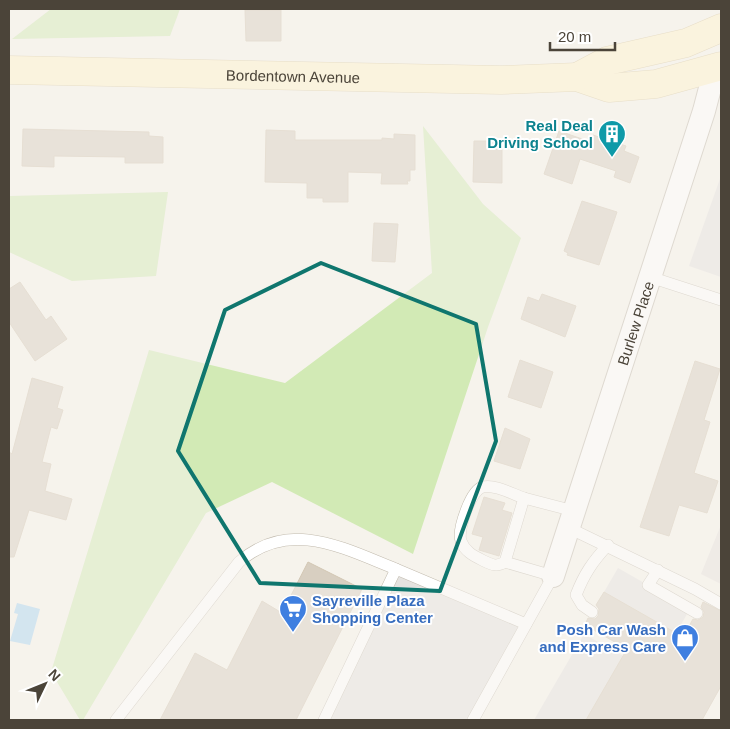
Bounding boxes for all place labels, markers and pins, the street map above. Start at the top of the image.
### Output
place label: Real Deal Driving School [487,117,593,151]
building icon: Real Deal Driving School [597,119,627,158]
place label: Sayreville Plaza Shopping Center [312,592,433,626]
supermarket icon: Sayreville Plaza Shopping Center [278,594,308,633]
place label: Posh Car Wash and Express Care [539,621,666,655]
shop icon: Posh Car Wash and Express Care [670,623,700,662]

